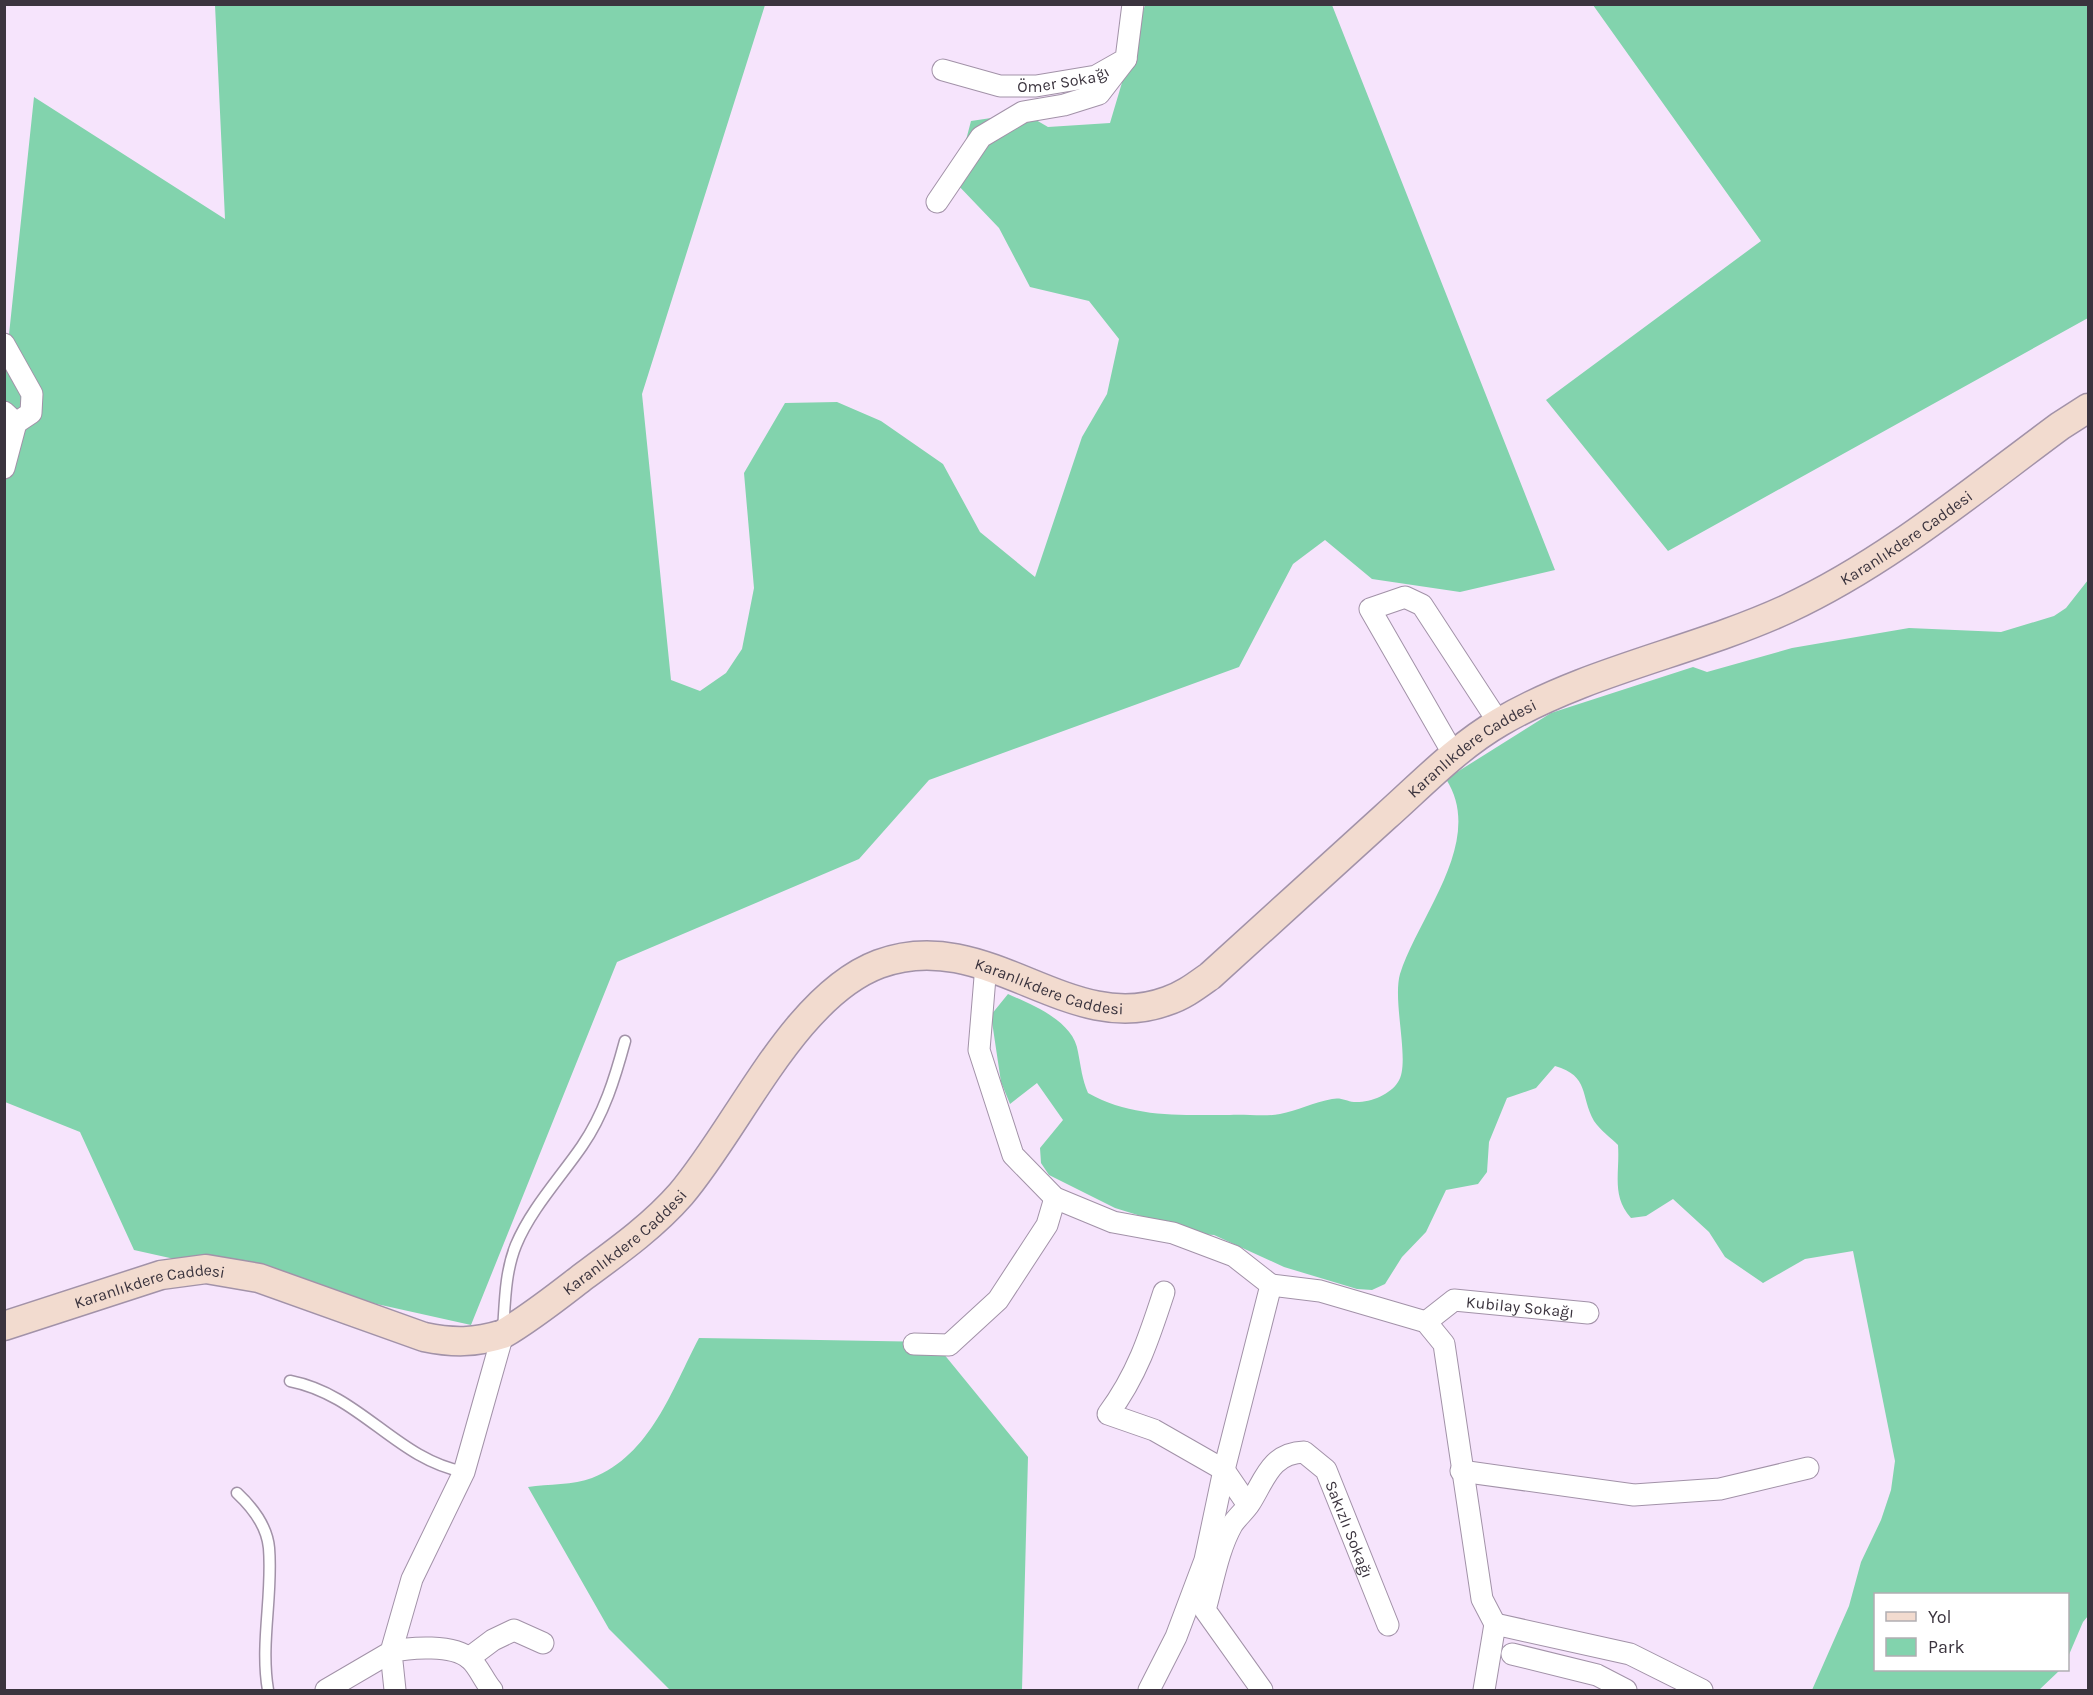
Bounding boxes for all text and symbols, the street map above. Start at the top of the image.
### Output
street label: Ömer Sokağı [1017,61,1112,96]
street label: Karanlıkdere Caddesi [1837,486,1976,589]
street label: Karanlıkdere Caddesi [1403,695,1539,801]
street label: Karanlıkdere Caddesi [973,954,1124,1018]
street label: Karanlıkdere Caddesi [558,1185,690,1299]
street label: Karanlıkdere Caddesi [72,1259,227,1312]
street label: Kubilay Sokağı [1465,1292,1575,1321]
street label: Sakızlı Sokağı [1322,1478,1378,1581]
legend [1874,1593,2069,1671]
text: Yol [1928,1606,1952,1628]
text: Park [1928,1636,1965,1658]

